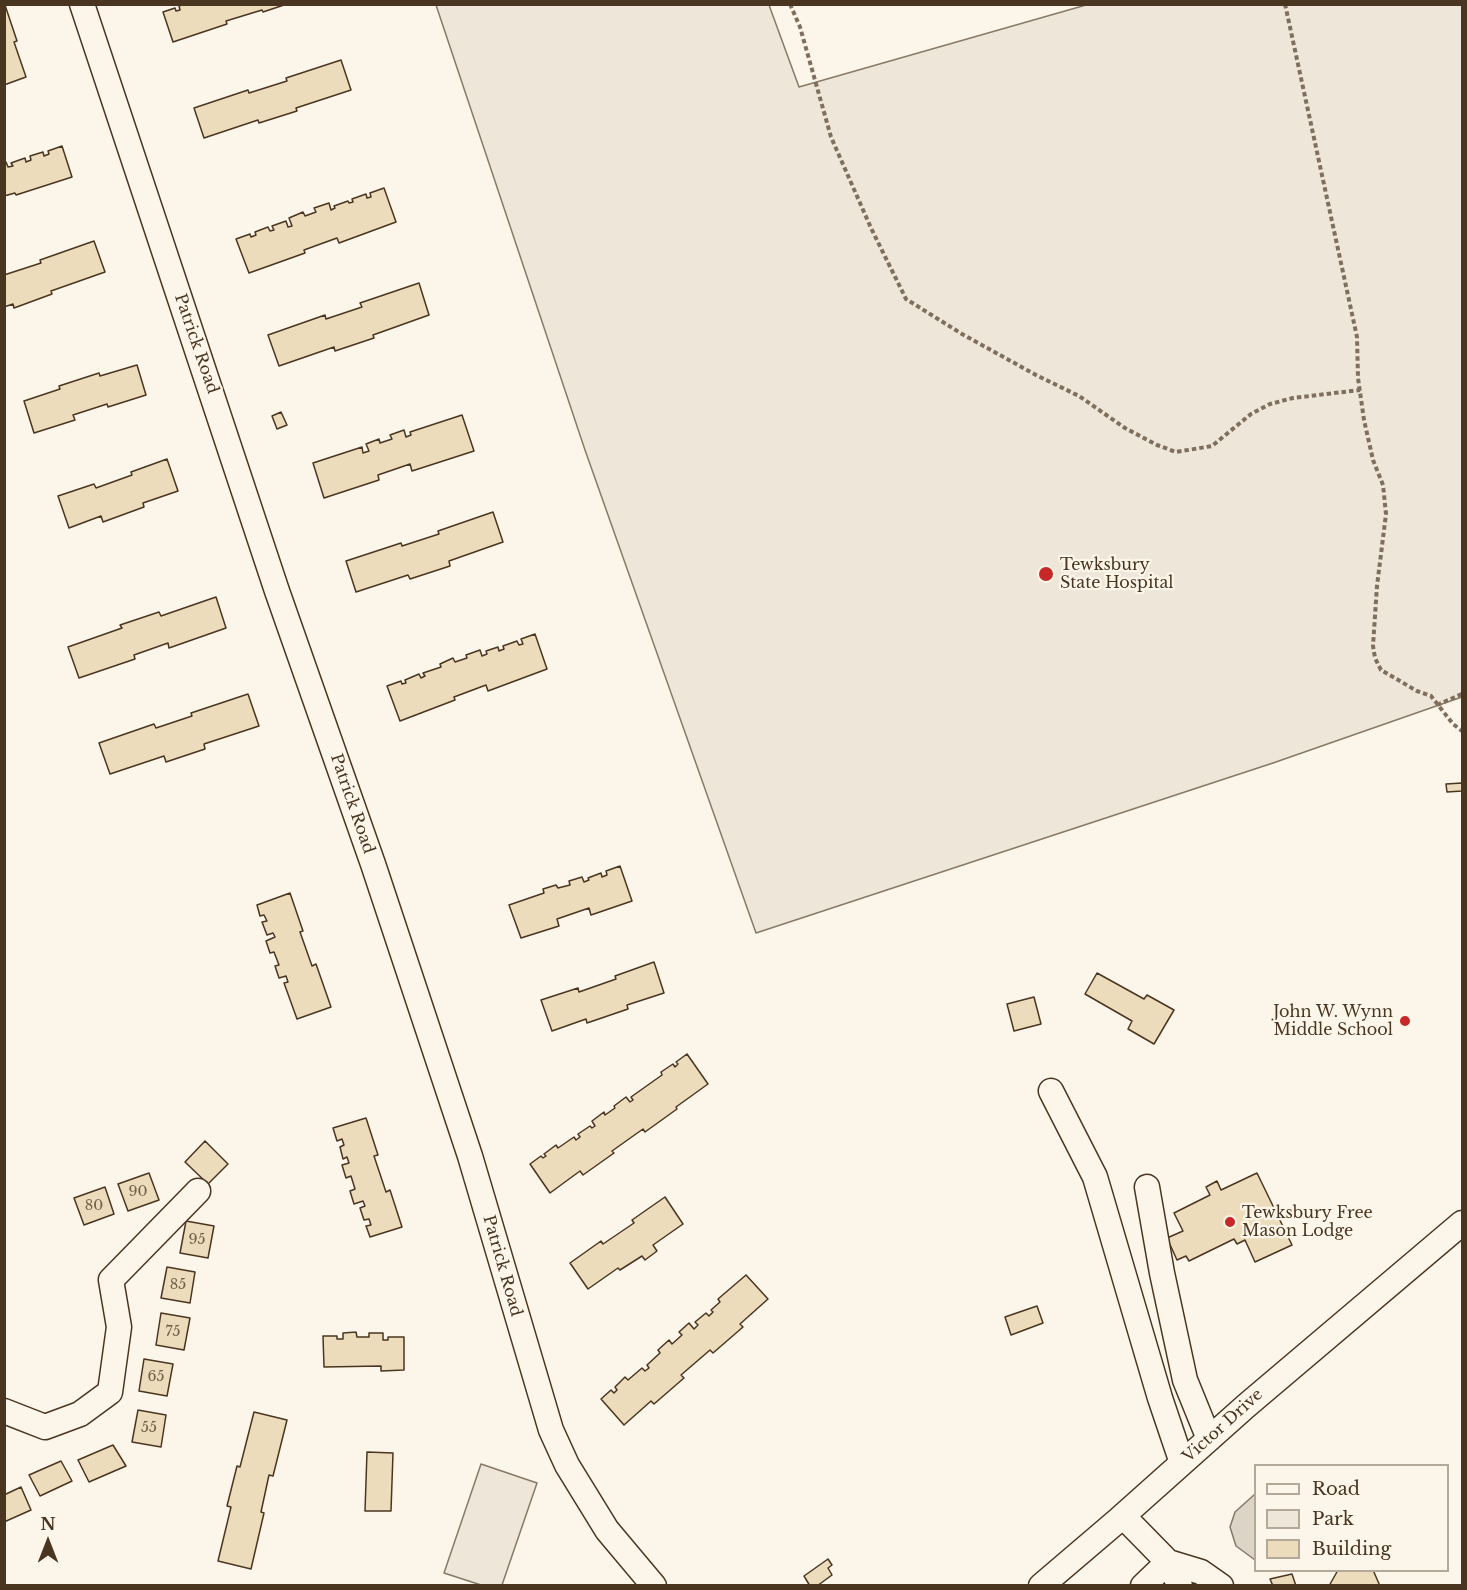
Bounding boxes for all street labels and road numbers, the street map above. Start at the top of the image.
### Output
street label: Patrick Road [170,292,222,396]
street label: Patrick Road [326,752,378,856]
street label: Patrick Road [478,1213,526,1319]
street label: Victor Drive [1179,1385,1267,1467]

